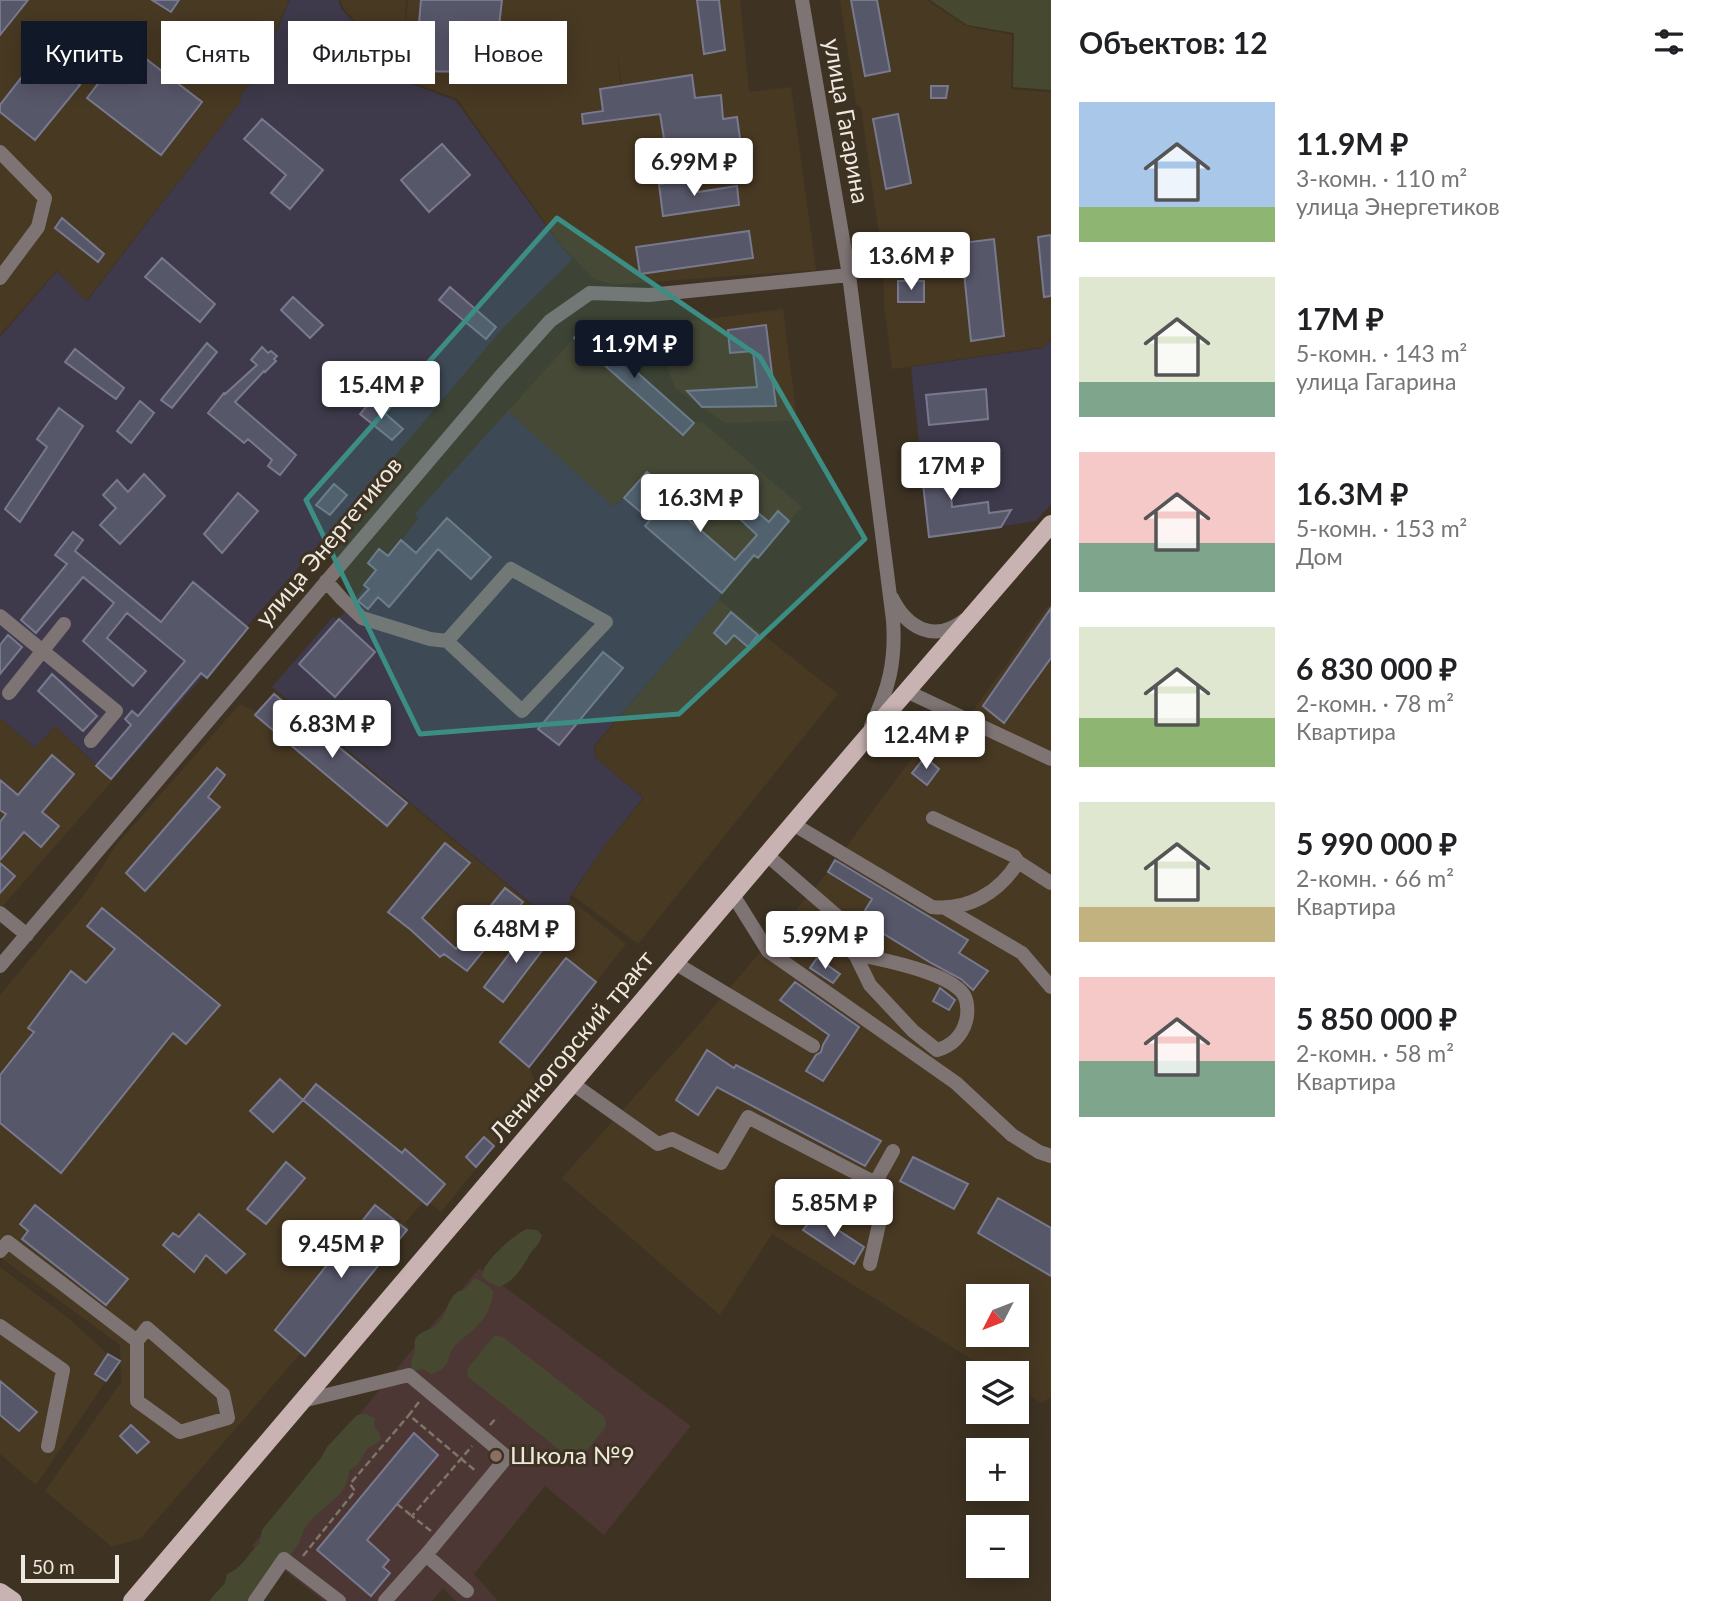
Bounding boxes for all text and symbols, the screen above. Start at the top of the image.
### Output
chip: Купить [21,21,147,84]
chip: Снять [161,21,274,84]
chip: Фильтры [288,21,435,84]
chip: Новое [449,21,567,84]
icon: filters [1650,23,1688,61]
text: Объектов: 12 [1079,24,1268,60]
street label: улица Гагарина [819,36,876,206]
text: 11.9M ₽ [1296,125,1408,161]
icon: home [1135,130,1219,214]
pin: 6.99M ₽ [629,138,759,198]
text: 6.99M ₽ [651,147,737,175]
text: 3-комн. · 110 m² [1296,164,1467,192]
text: улица Энергетиков [1296,192,1500,220]
pin: 13.6M ₽ [846,232,976,292]
text: 13.6M ₽ [868,241,954,269]
text: 17M ₽ [1296,300,1384,336]
icon: home [1135,305,1219,389]
pin: 11.9M ₽ [569,320,699,380]
text: 11.9M ₽ [591,329,677,357]
text: 5-комн. · 143 m² [1296,339,1467,367]
pin: 15.4M ₽ [316,362,446,421]
text: улица Гагарина [1296,367,1456,395]
text: 15.4M ₽ [338,370,424,398]
pin: 17M ₽ [902,442,1000,502]
street label: улица Энергетиков [248,450,407,632]
text: 17M ₽ [917,451,985,479]
pin: 16.3M ₽ [635,475,765,534]
text: 16.3M ₽ [1296,475,1408,511]
icon: home [1135,480,1219,564]
text: 16.3M ₽ [657,483,743,511]
text: 5-комн. · 153 m² [1296,514,1467,542]
text: Дом [1296,542,1343,570]
text: 6 830 000 ₽ [1296,650,1457,686]
icon: home [1135,655,1219,739]
text: 2-комн. · 78 m² [1296,689,1454,717]
pin: 6.83M ₽ [267,700,397,760]
text: 6.83M ₽ [289,709,375,737]
pin: 12.4M ₽ [861,712,991,771]
text: Квартира [1296,717,1396,745]
text: 12.4M ₽ [883,720,969,748]
text: 5 990 000 ₽ [1296,825,1457,861]
icon: home [1135,830,1219,914]
text: 2-комн. · 66 m² [1296,864,1454,892]
text: Квартира [1296,892,1396,920]
pin: 6.48M ₽ [451,906,581,965]
pin: 5.99M ₽ [760,912,890,971]
text: 6.48M ₽ [473,914,559,942]
text: 5.99M ₽ [782,920,868,948]
street label: Лениногорский тракт [482,944,659,1147]
text: 5 850 000 ₽ [1296,1000,1457,1036]
icon: home [1135,1005,1219,1089]
text: 2-комн. · 58 m² [1296,1039,1454,1067]
text: Квартира [1296,1067,1396,1095]
pin: 5.85M ₽ [769,1180,899,1239]
text: 5.85M ₽ [791,1188,877,1216]
pin: 9.45M ₽ [276,1220,406,1280]
text: 9.45M ₽ [298,1229,384,1257]
north arrow [966,1284,1029,1348]
map controls [966,1284,1029,1578]
button: layers [966,1361,1029,1424]
button: + [966,1438,1029,1501]
place label: Школа №9 [510,1440,635,1469]
marker: Школа №9 [488,1448,504,1464]
button: − [966,1515,1029,1578]
scale bar [21,1552,119,1584]
text: 50 m [32,1555,75,1578]

